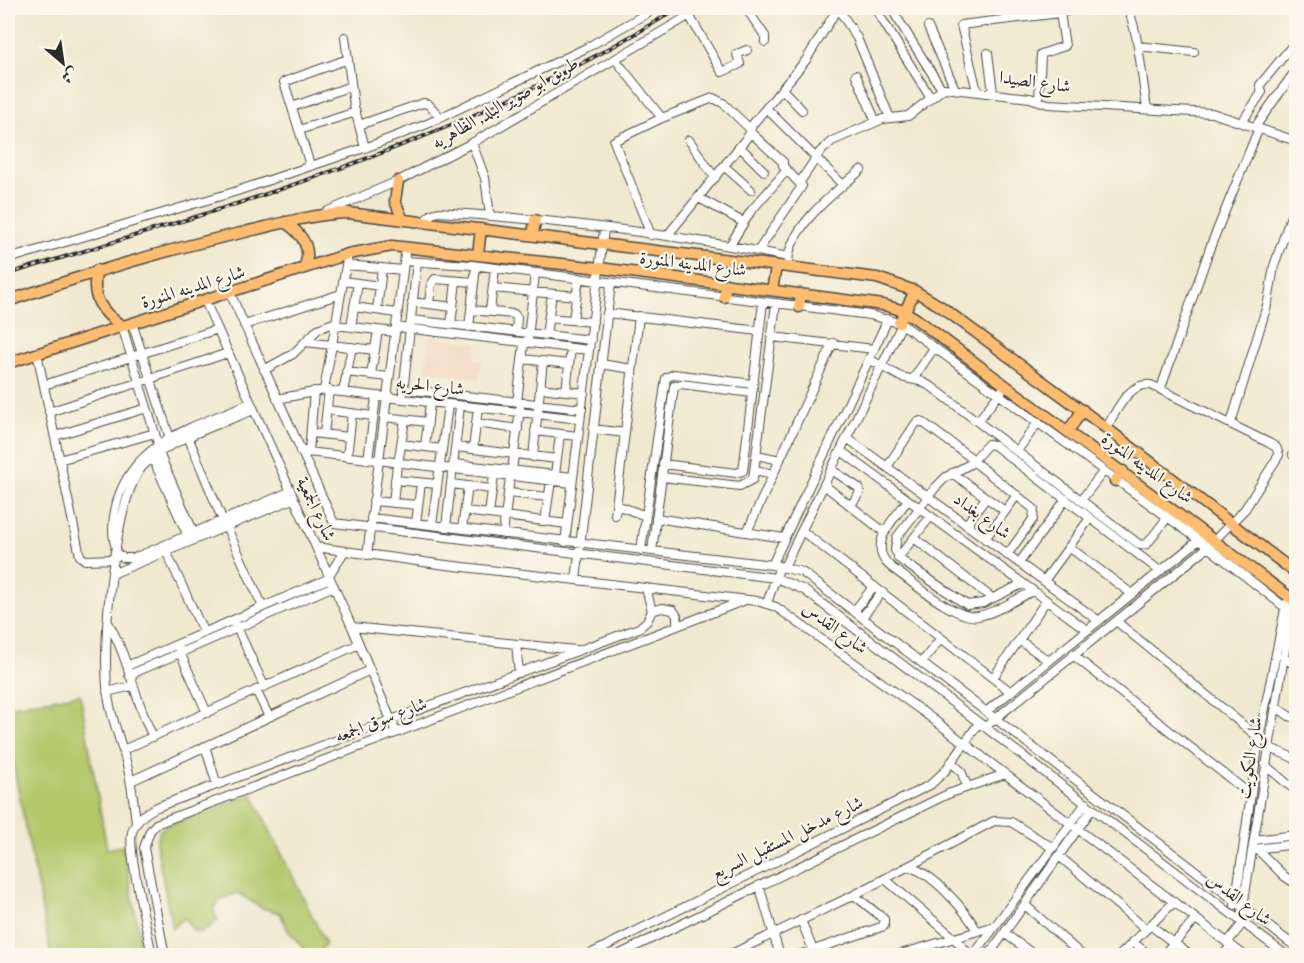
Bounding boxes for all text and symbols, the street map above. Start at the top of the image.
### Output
north arrow [33,33,93,93]
street label: طريق ابو صوير البلد, الظاهريه [428,52,583,154]
text: ش [58,64,82,88]
street label: شارع الصيدا [997,67,1072,101]
street label: شارع المدينه المنورة [638,247,748,285]
street label: شارع المدينه المنورة [138,261,249,317]
street label: شارع الحريه [394,372,465,404]
street label: شارع المدينه المنورة [1095,428,1197,511]
street label: شارع الجمعية [288,474,340,546]
street label: شارع بغداد [947,488,1015,547]
street label: شارع القدس [796,597,872,662]
street label: شارع سوق الجمعه [332,693,431,751]
street label: شارع الكويت [1233,715,1271,801]
street label: شارع مدخل المستقبل السريع [707,792,869,889]
street label: شارع القدس [1200,868,1275,933]

